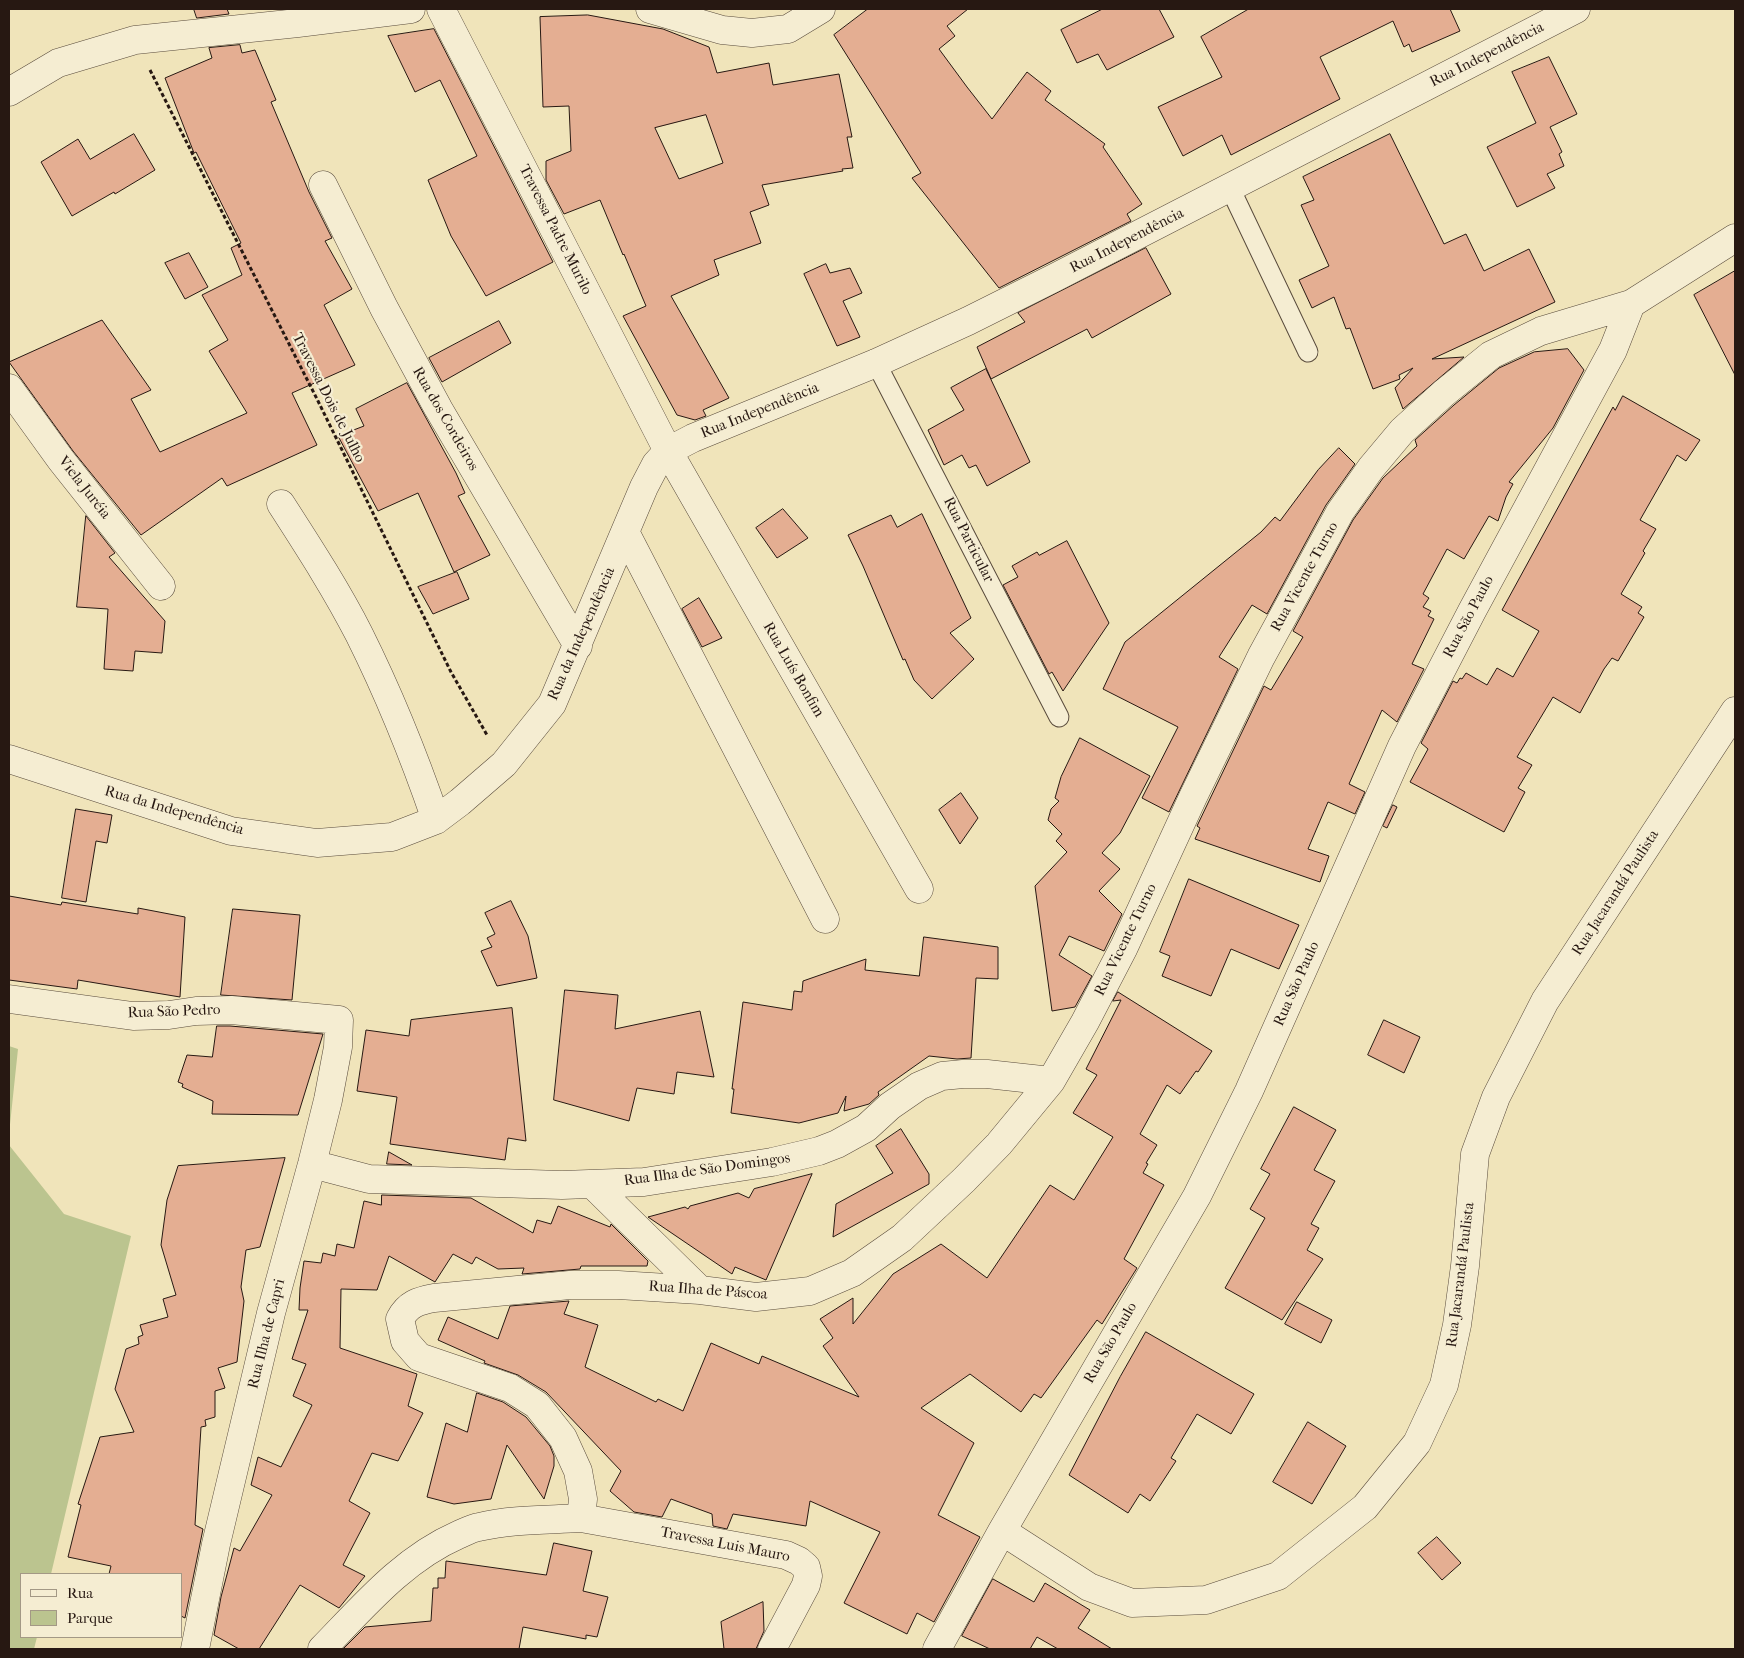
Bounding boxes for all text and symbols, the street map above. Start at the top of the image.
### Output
street label: Rua Independência [1427,18,1547,92]
street label: Travessa Padre Murilo [514,162,596,298]
street label: Rua Independência [1067,204,1187,278]
street label: Travessa Dois de Julho [288,330,368,466]
street label: Rua dos Cordeiros [408,364,482,474]
street label: Rua Independência [698,379,822,443]
street label: Viela Juréia [54,453,114,523]
street label: Rua Particular [939,494,997,586]
street label: Rua Vicente Turno [1267,519,1343,635]
street label: Rua da Independência [544,565,620,703]
street label: Rua São Paulo [1440,573,1498,661]
street label: Rua Luís Bonfim [759,619,827,721]
street label: Rua da Independência [102,782,246,840]
street label: Rua Jacarandá Paulista [1569,827,1663,959]
street label: Rua Vicente Turno [1091,881,1161,999]
street label: Rua São Paulo [1270,939,1324,1029]
street label: Rua São Pedro [127,1001,221,1023]
street label: Rua Ilha de São Domingos [623,1149,791,1191]
street label: Rua Jacarandá Paulista [1443,1201,1479,1349]
street label: Rua Ilha de Capri [245,1277,289,1391]
street label: Rua Ilha de Páscoa [648,1278,768,1304]
street label: Rua São Paulo [1081,1299,1141,1387]
street label: Travessa Luis Mauro [659,1524,791,1566]
legend [20,1573,182,1638]
text: Rua [67,1584,93,1602]
text: Parque [67,1609,113,1627]

